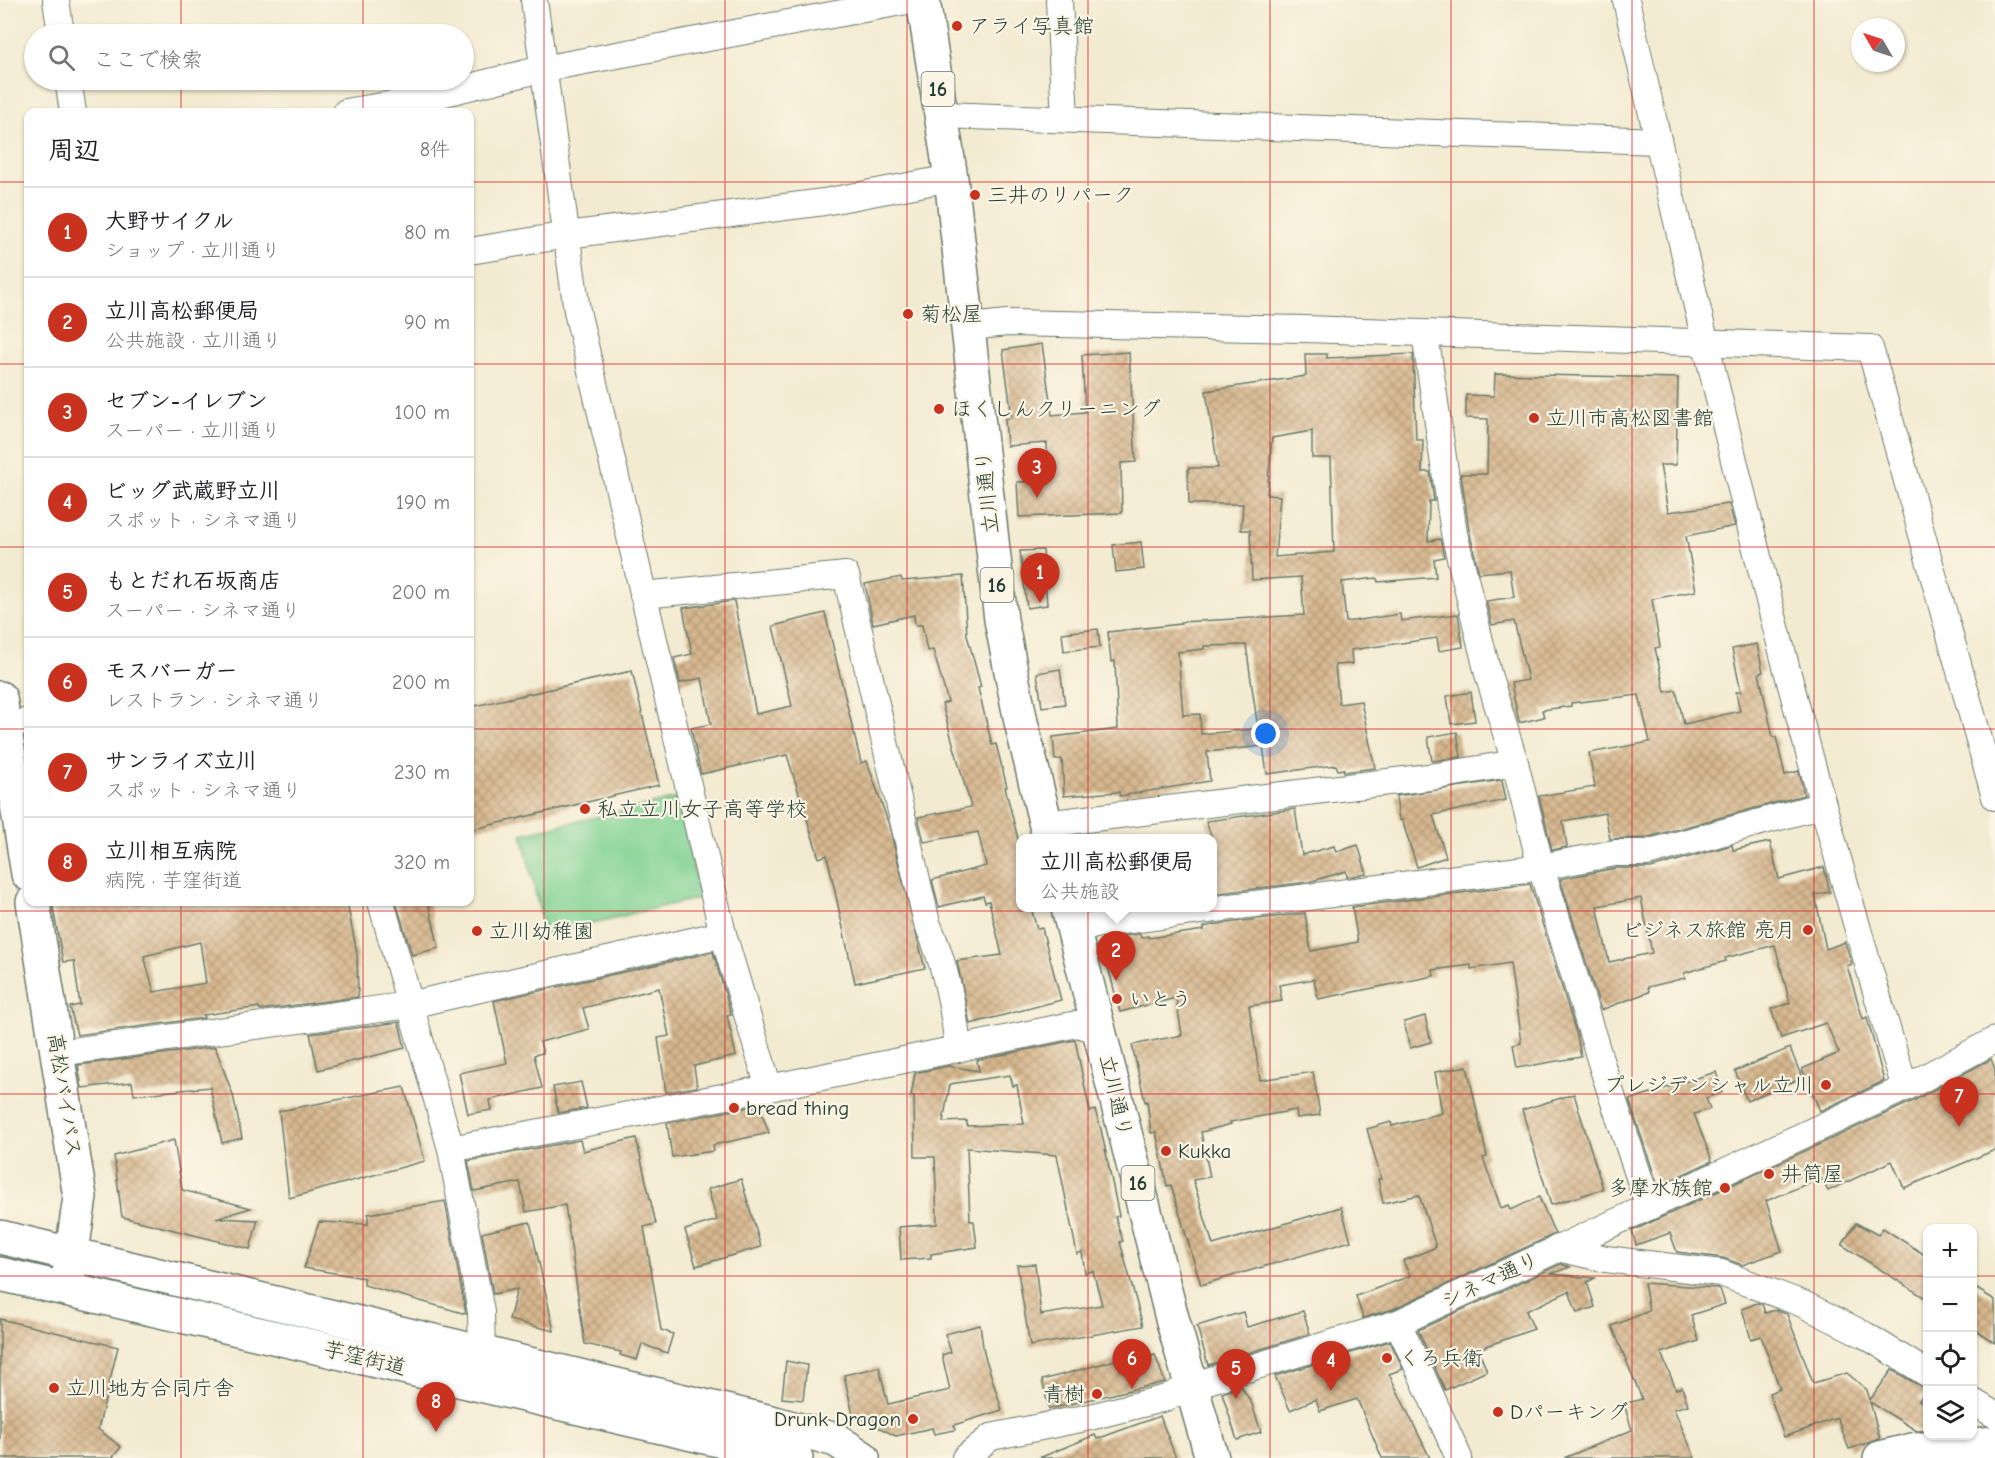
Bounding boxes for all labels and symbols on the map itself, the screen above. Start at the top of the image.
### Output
place label: アライ写真館 [969,14,1094,38]
north arrow [1851,18,1905,72]
marker: アライ写真館 [950,19,964,33]
road number: 16 [922,72,954,106]
place label: 三井のリパーク [987,183,1134,207]
marker: 三井のリパーク [968,188,982,202]
place label: 菊松屋 [920,302,983,326]
marker: 菊松屋 [901,307,915,321]
place label: ほくしんクリーニング [951,397,1161,421]
marker: ほくしんクリーニング [932,402,946,416]
place label: 立川市高松図書館 [1546,406,1714,430]
marker: 立川市高松図書館 [1527,411,1541,425]
pin: 3 [1018,448,1056,498]
street label: 立川通り [971,449,1003,535]
pin: 1 [1020,554,1060,603]
road number: 16 [980,568,1014,602]
your location [1251,719,1280,748]
place label: 私立立川女子高等学校 [597,797,807,821]
marker: 私立立川女子高等学校 [578,802,592,816]
place label: ビジネス旅館 亮月 [1622,918,1796,942]
place label: 立川幼稚園 [489,919,594,943]
marker: ビジネス旅館 亮月 [1801,923,1815,937]
marker: 立川幼稚園 [470,924,484,938]
pin: 2 [1096,932,1136,981]
place label: いとう [1129,987,1192,1011]
marker: いとう [1110,992,1124,1006]
street label: 高松バイパス [43,1031,87,1159]
street label: 立川通り [1095,1052,1137,1140]
place label: プレジデンシャル立川 [1604,1073,1814,1097]
marker: プレジデンシャル立川 [1819,1078,1833,1092]
pin: 7 [1940,1078,1978,1127]
place label: bread thing [746,1096,849,1120]
marker: bread thing [727,1101,741,1115]
place label: Kukka [1178,1139,1231,1163]
marker: Kukka [1159,1144,1173,1158]
place label: 井筒屋 [1781,1162,1844,1186]
road number: 16 [1122,1166,1154,1200]
marker: 井筒屋 [1762,1167,1776,1181]
place label: 多摩水族館 [1608,1176,1713,1200]
marker: 多摩水族館 [1718,1181,1732,1195]
street label: シネマ通り [1437,1247,1543,1313]
street label: 芋窪街道 [321,1336,409,1380]
pin: 6 [1112,1340,1152,1389]
pin: 4 [1312,1342,1350,1391]
place label: くろ兵衛 [1399,1346,1483,1370]
pin: 5 [1216,1350,1256,1399]
marker: くろ兵衛 [1380,1351,1394,1365]
place label: 立川地方合同庁舎 [66,1376,234,1400]
marker: 立川地方合同庁舎 [47,1381,61,1395]
pin: 8 [416,1382,456,1432]
place label: 青樹 [1043,1382,1085,1406]
marker: 青樹 [1090,1387,1104,1401]
place label: Dパーキング [1510,1400,1628,1424]
marker: Dパーキング [1491,1405,1505,1419]
place label: Drunk Dragon [774,1407,901,1431]
marker: Drunk Dragon [906,1412,920,1426]

